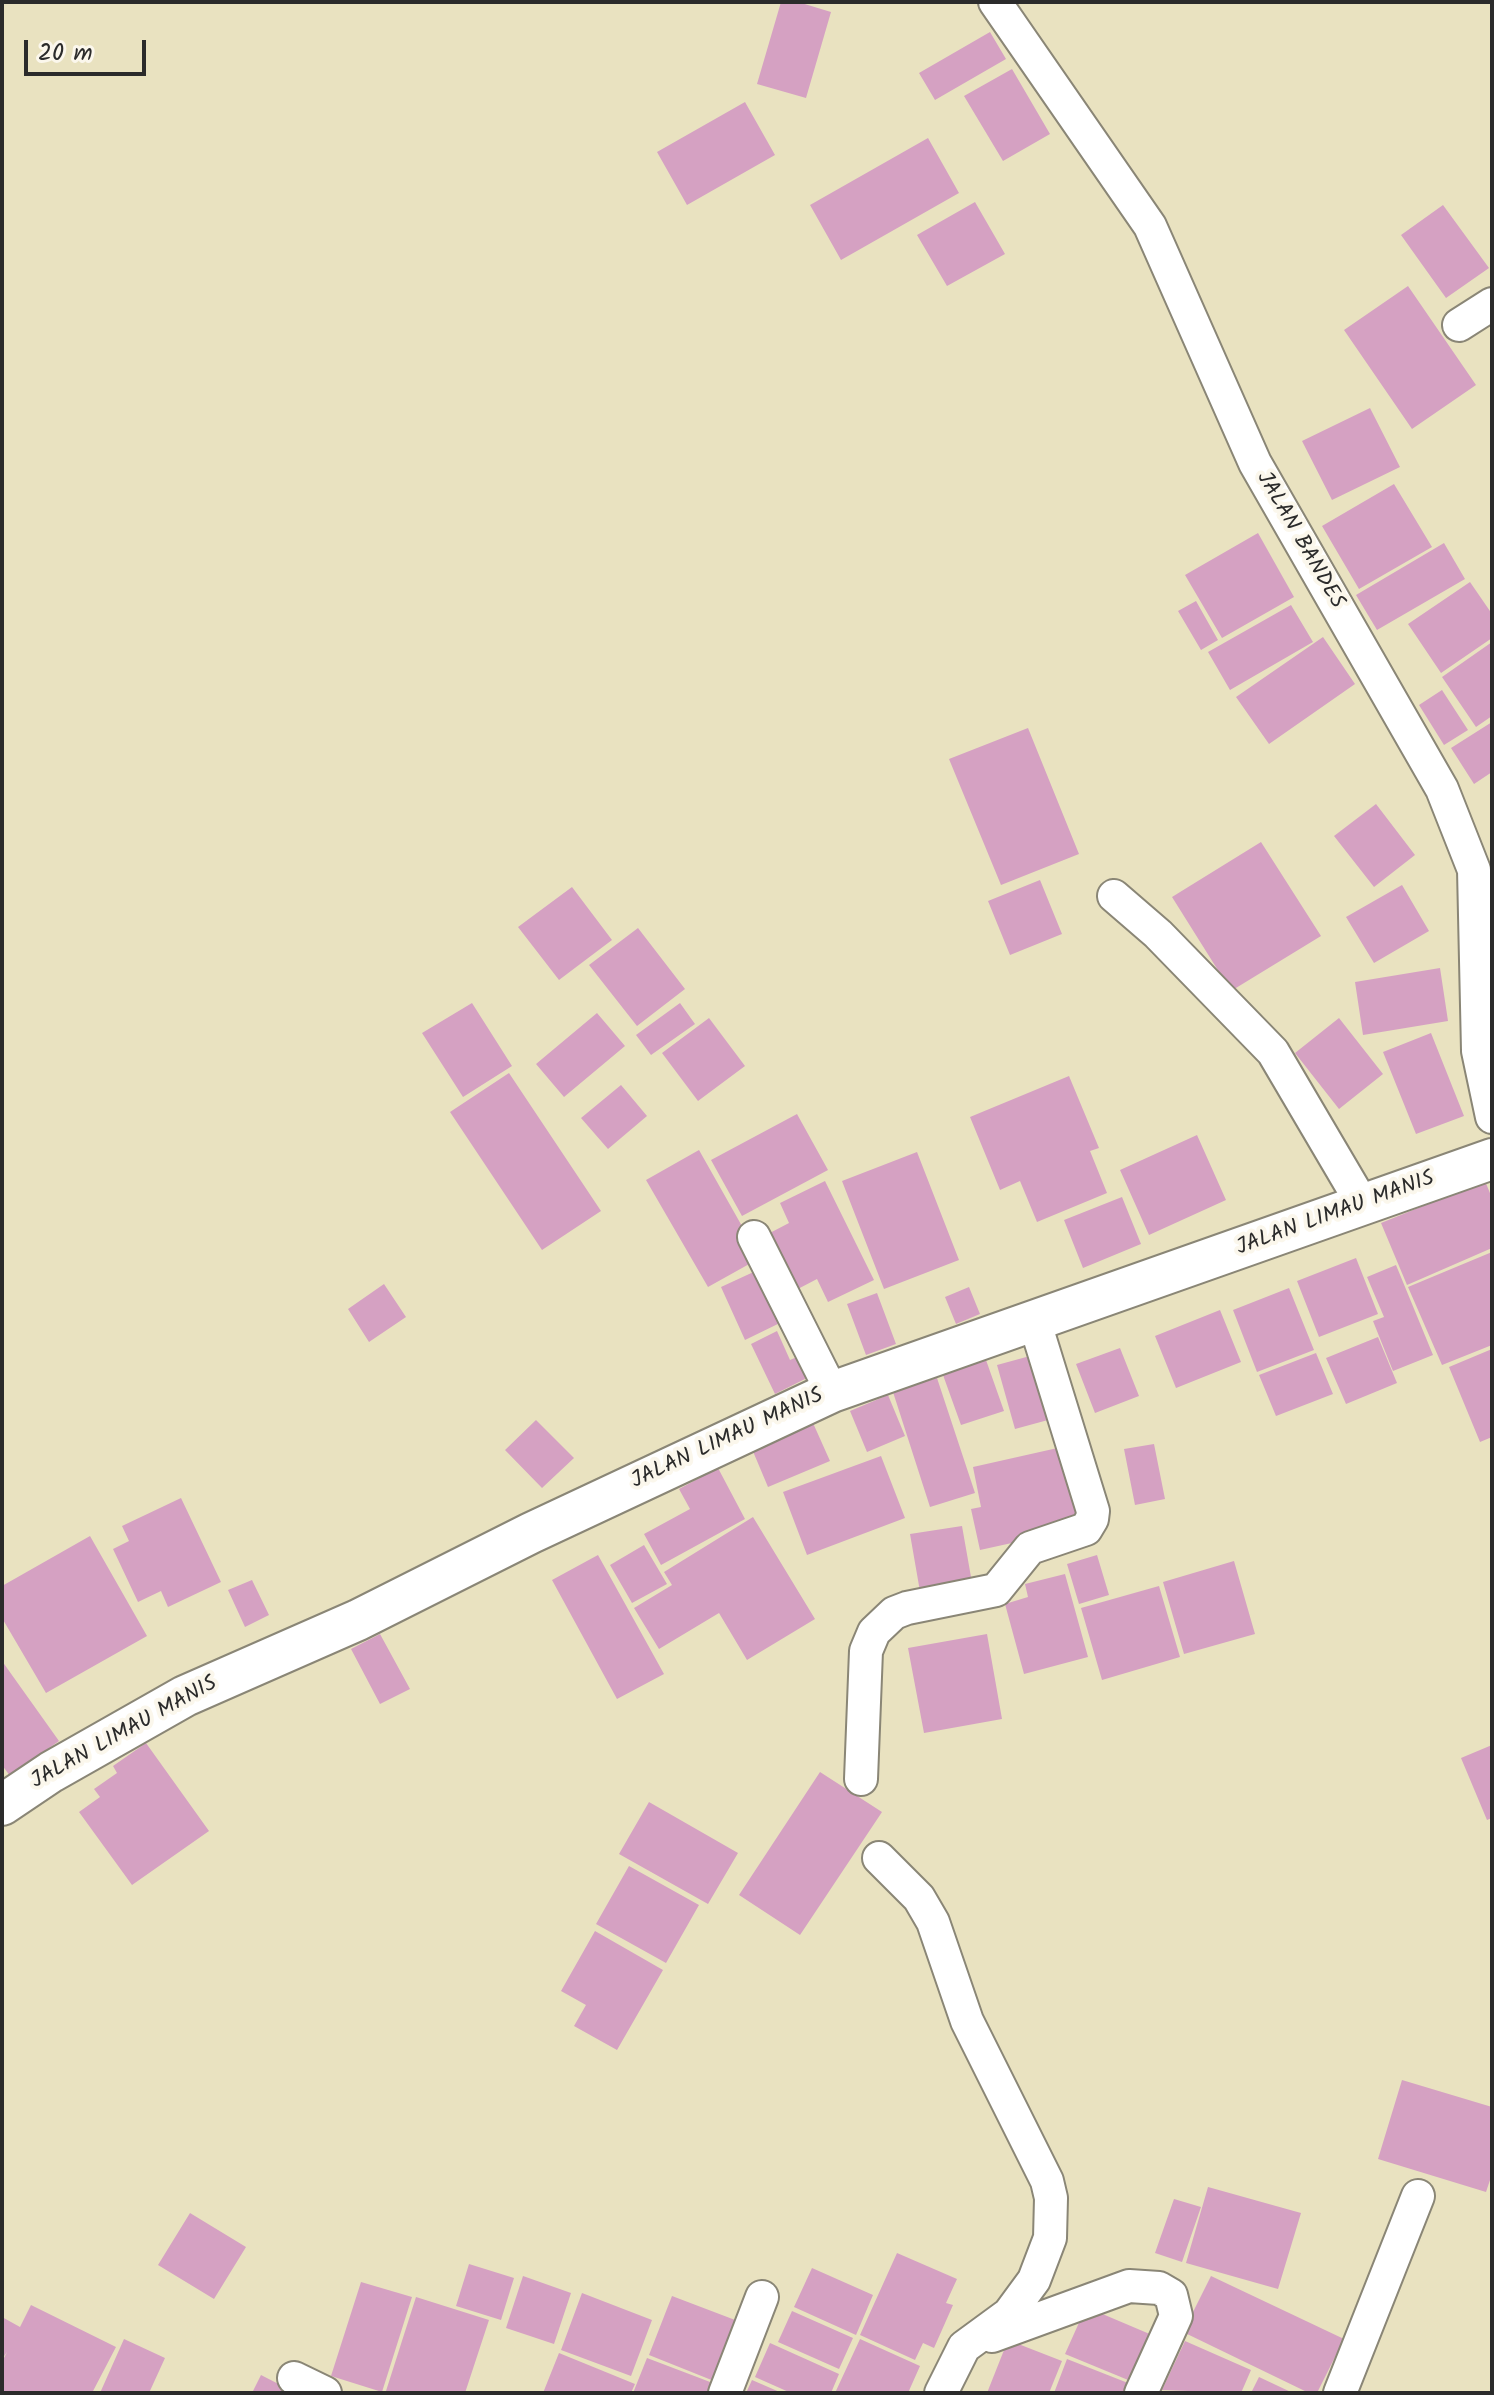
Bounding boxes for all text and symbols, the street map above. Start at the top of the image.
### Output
scale bar [28,24,150,74]
text: 20 m [38,34,93,73]
street label: JALAN BANDES [1249,468,1349,614]
street label: JALAN LIMAU MANIS [1234,1167,1438,1263]
street label: JALAN LIMAU MANIS [628,1384,828,1496]
street label: JALAN LIMAU MANIS [27,1672,223,1796]

